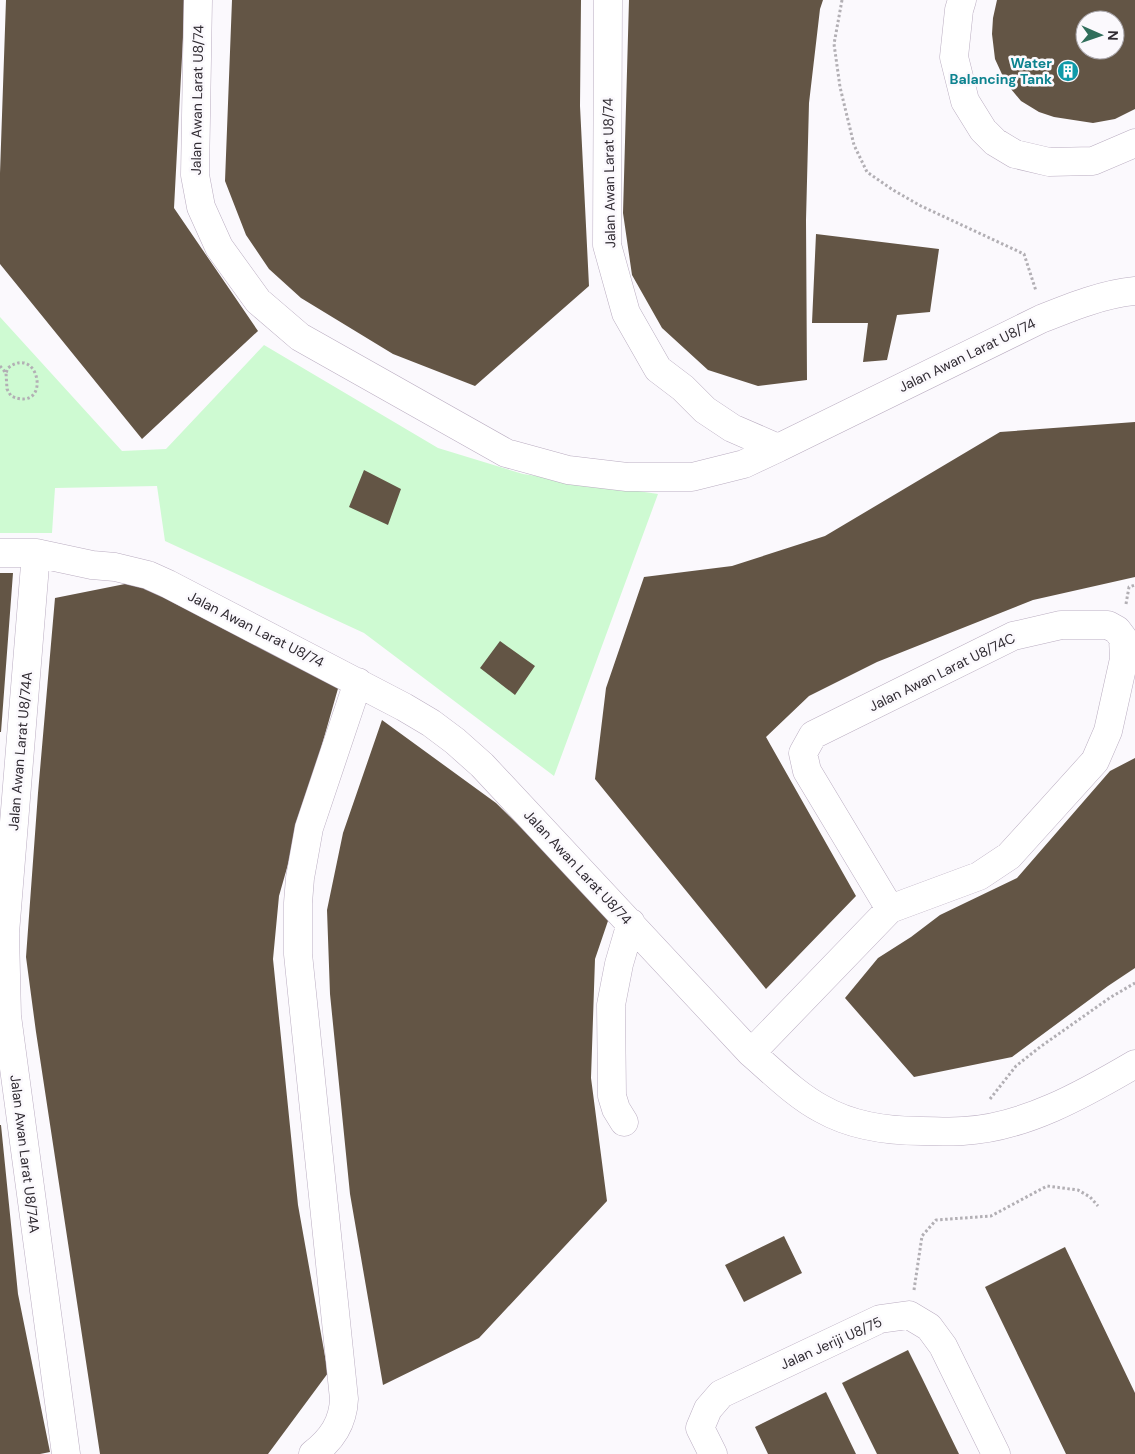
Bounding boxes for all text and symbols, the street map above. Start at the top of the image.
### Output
north arrow [1075,10,1125,60]
street label: Jalan Awan Larat U8/74 [187,24,207,175]
text: N [1104,30,1122,41]
place label: Water Balancing Tank [950,54,1052,88]
building icon: Water Balancing Tank [1056,59,1080,83]
street label: Jalan Awan Larat U8/74 [599,97,619,248]
street label: Jalan Awan Larat U8/74 [895,314,1039,396]
street label: Jalan Awan Larat U8/74 [185,587,328,671]
street label: Jalan Awan Larat U8/74C [866,629,1018,715]
street label: Jalan Awan Larat U8/74A [4,671,36,831]
street label: Jalan Awan Larat U8/74 [520,806,636,928]
street label: Jalan Awan Larat U8/74A [6,1074,44,1234]
street label: Jalan Jeriji U8/75 [777,1313,885,1373]

